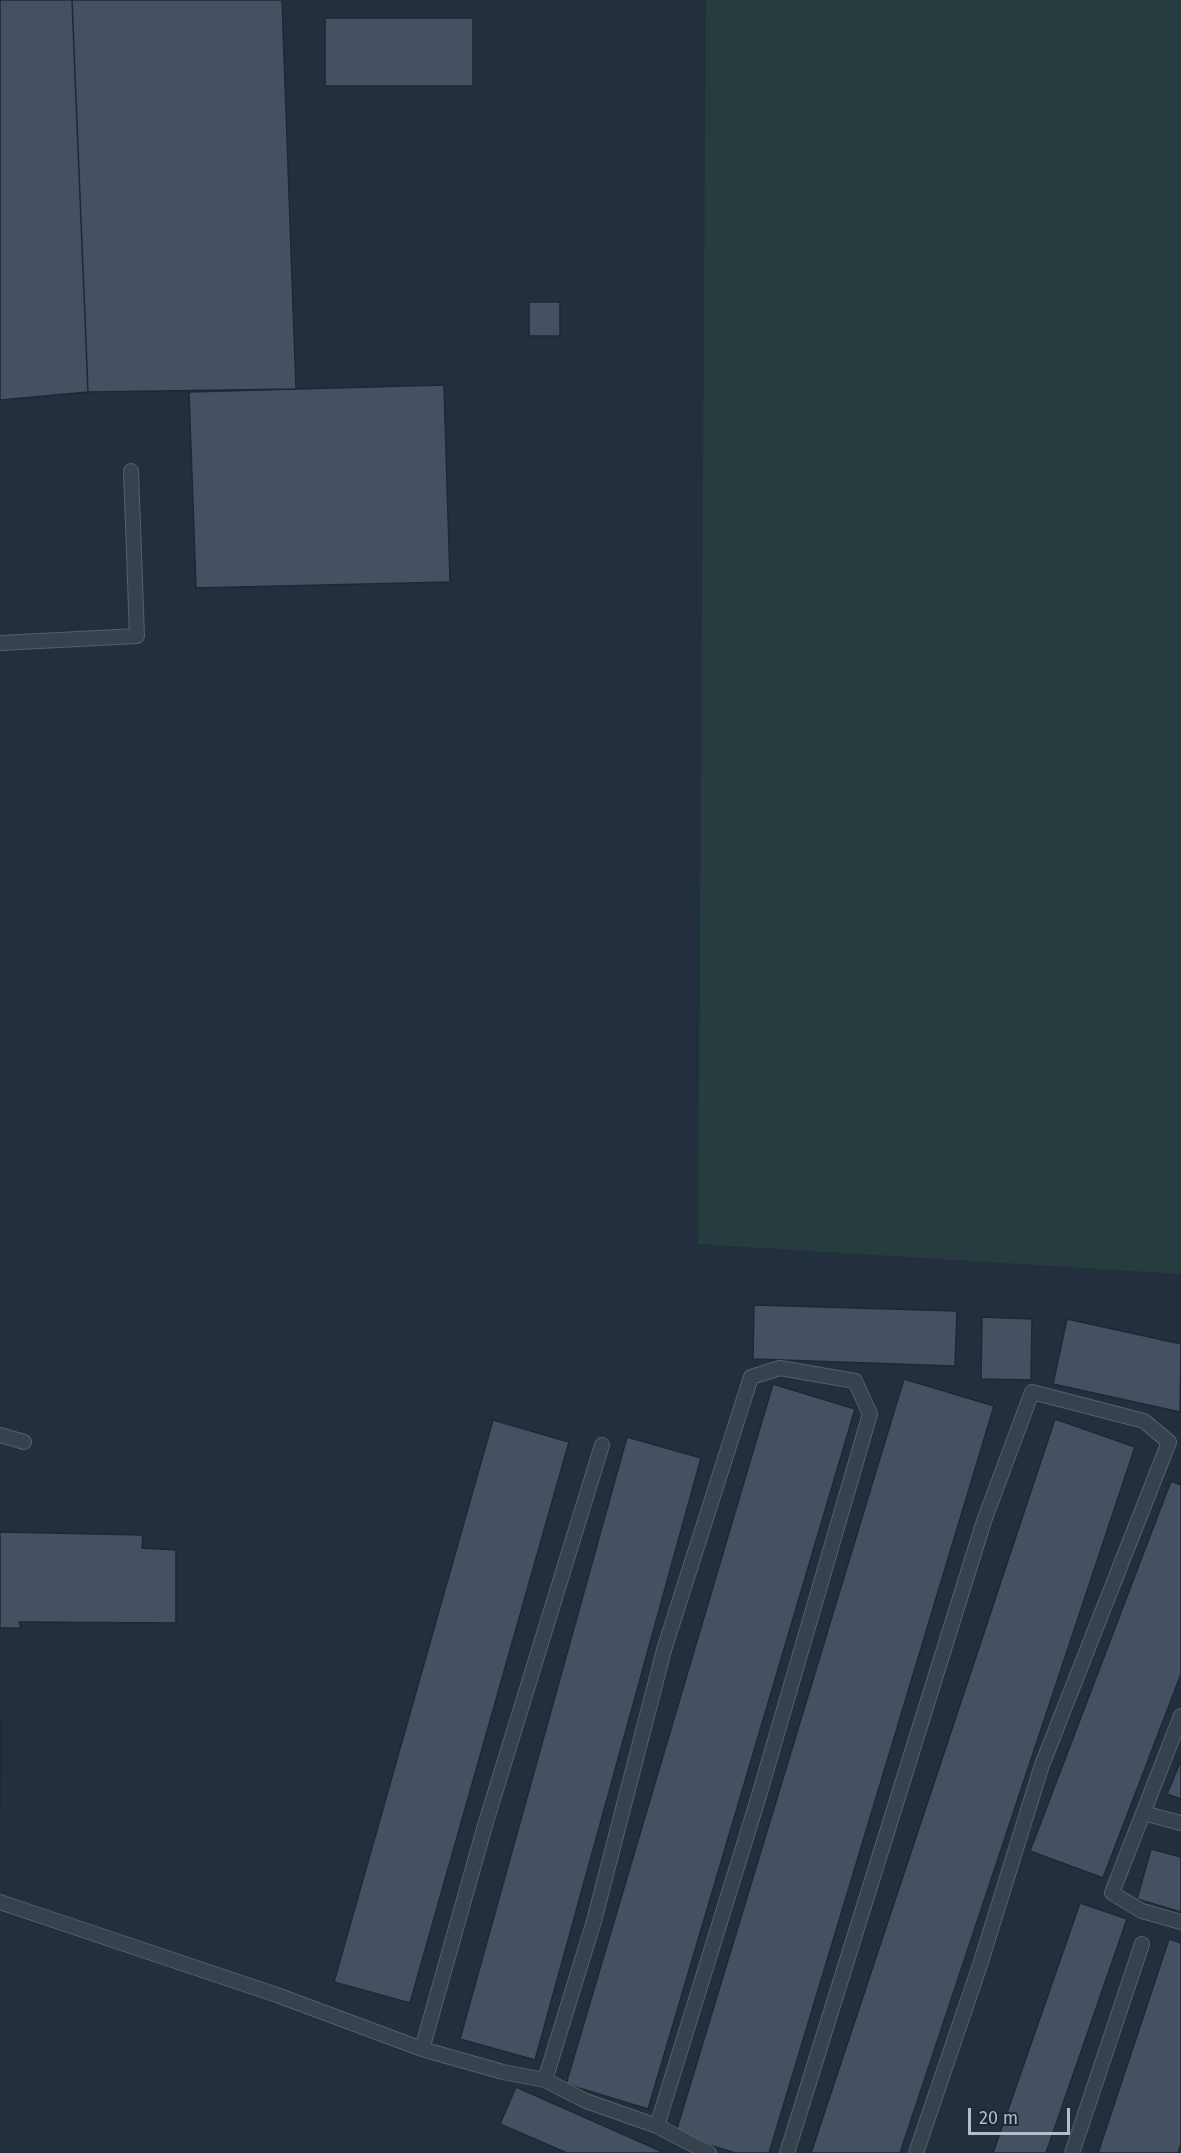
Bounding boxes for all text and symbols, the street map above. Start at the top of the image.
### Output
scale bar [971,2096,1073,2134]
text: 20 m [979,2107,1018,2129]

